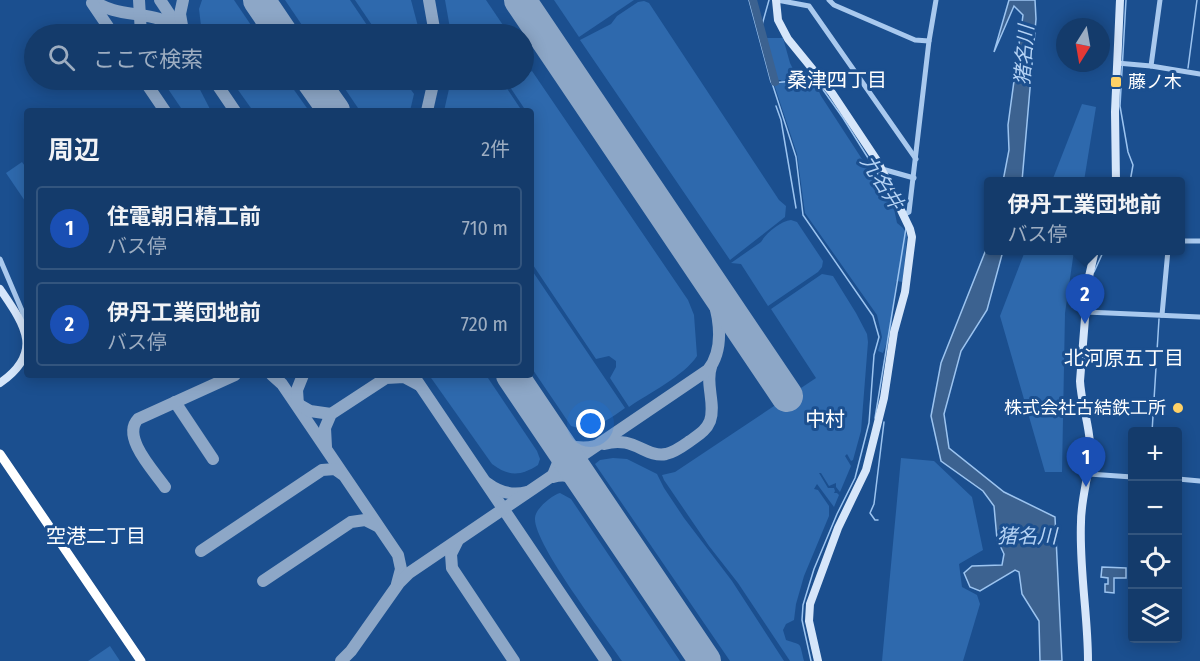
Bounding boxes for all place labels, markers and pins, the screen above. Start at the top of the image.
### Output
place label: 藤ノ木 [1128,71,1182,93]
marker: 藤ノ木 [1109,75,1123,89]
pin: 2 [1066,274,1104,324]
place label: 株式会社古結鉄工所 [1004,397,1166,419]
marker: 株式会社古結鉄工所 [1171,401,1185,415]
pin: 1 [1066,438,1106,487]

